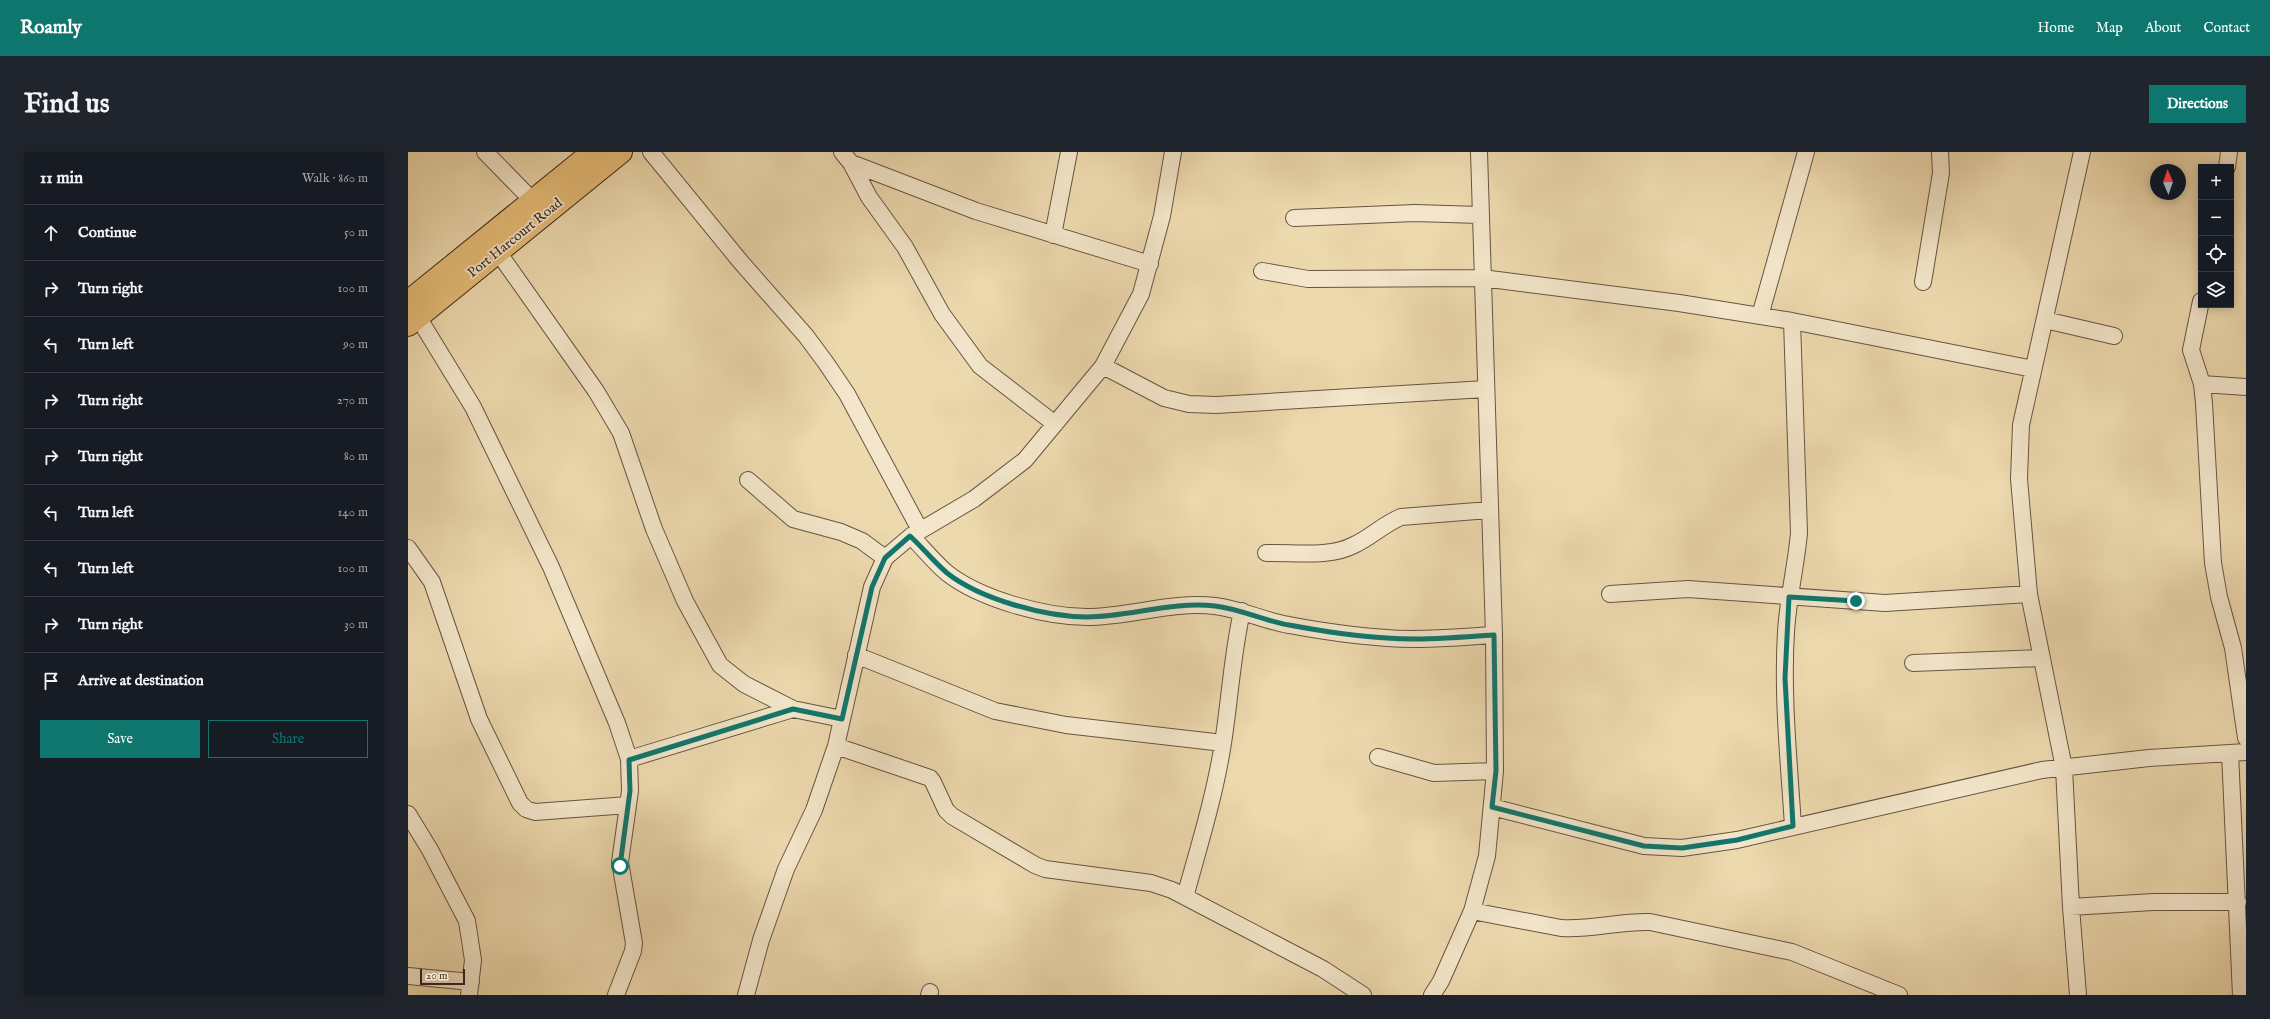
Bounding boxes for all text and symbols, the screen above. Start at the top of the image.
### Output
text: Roamly [20,16,82,40]
text: Home [2038,19,2074,37]
text: Map [2096,19,2123,37]
text: About [2145,19,2181,37]
text: Contact [2203,19,2250,37]
button: Directions [2149,85,2246,123]
text: Find us [24,87,110,122]
north arrow [2150,164,2186,200]
map controls [2198,164,2234,308]
button: + [2198,164,2234,200]
text: 11 min [40,168,83,189]
text: Walk · 860 m [302,170,368,187]
street label: Port Harcourt Road [464,194,567,282]
button: − [2198,200,2234,236]
icon: ahead [40,222,62,244]
text: Continue [78,223,136,242]
text: 50 m [344,224,368,241]
button: locate [2198,236,2234,272]
button: layers [2198,272,2234,308]
icon: right [40,278,62,300]
text: Turn right [78,279,143,298]
text: 100 m [338,280,368,297]
icon: left [40,334,62,356]
text: Turn left [78,335,134,354]
text: 90 m [343,336,368,353]
icon: right [40,390,62,412]
text: Turn right [78,391,143,410]
text: 270 m [337,392,368,409]
icon: right [40,446,62,468]
text: Turn right [78,447,143,466]
text: 80 m [344,448,368,465]
icon: left [40,502,62,524]
text: Turn left [78,503,134,522]
text: 140 m [338,504,368,521]
icon: left [40,558,62,580]
text: Turn left [78,559,134,578]
text: 100 m [338,560,368,577]
route end [1847,592,1865,610]
icon: right [40,614,62,636]
text: Turn right [78,615,143,634]
text: 30 m [344,616,368,633]
icon: arrive [40,670,62,692]
text: Arrive at destination [78,671,204,690]
button: Save [40,720,200,758]
button: Share [208,720,368,758]
route start [611,857,629,875]
scale bar [420,967,465,986]
text: 20 m [426,969,447,983]

